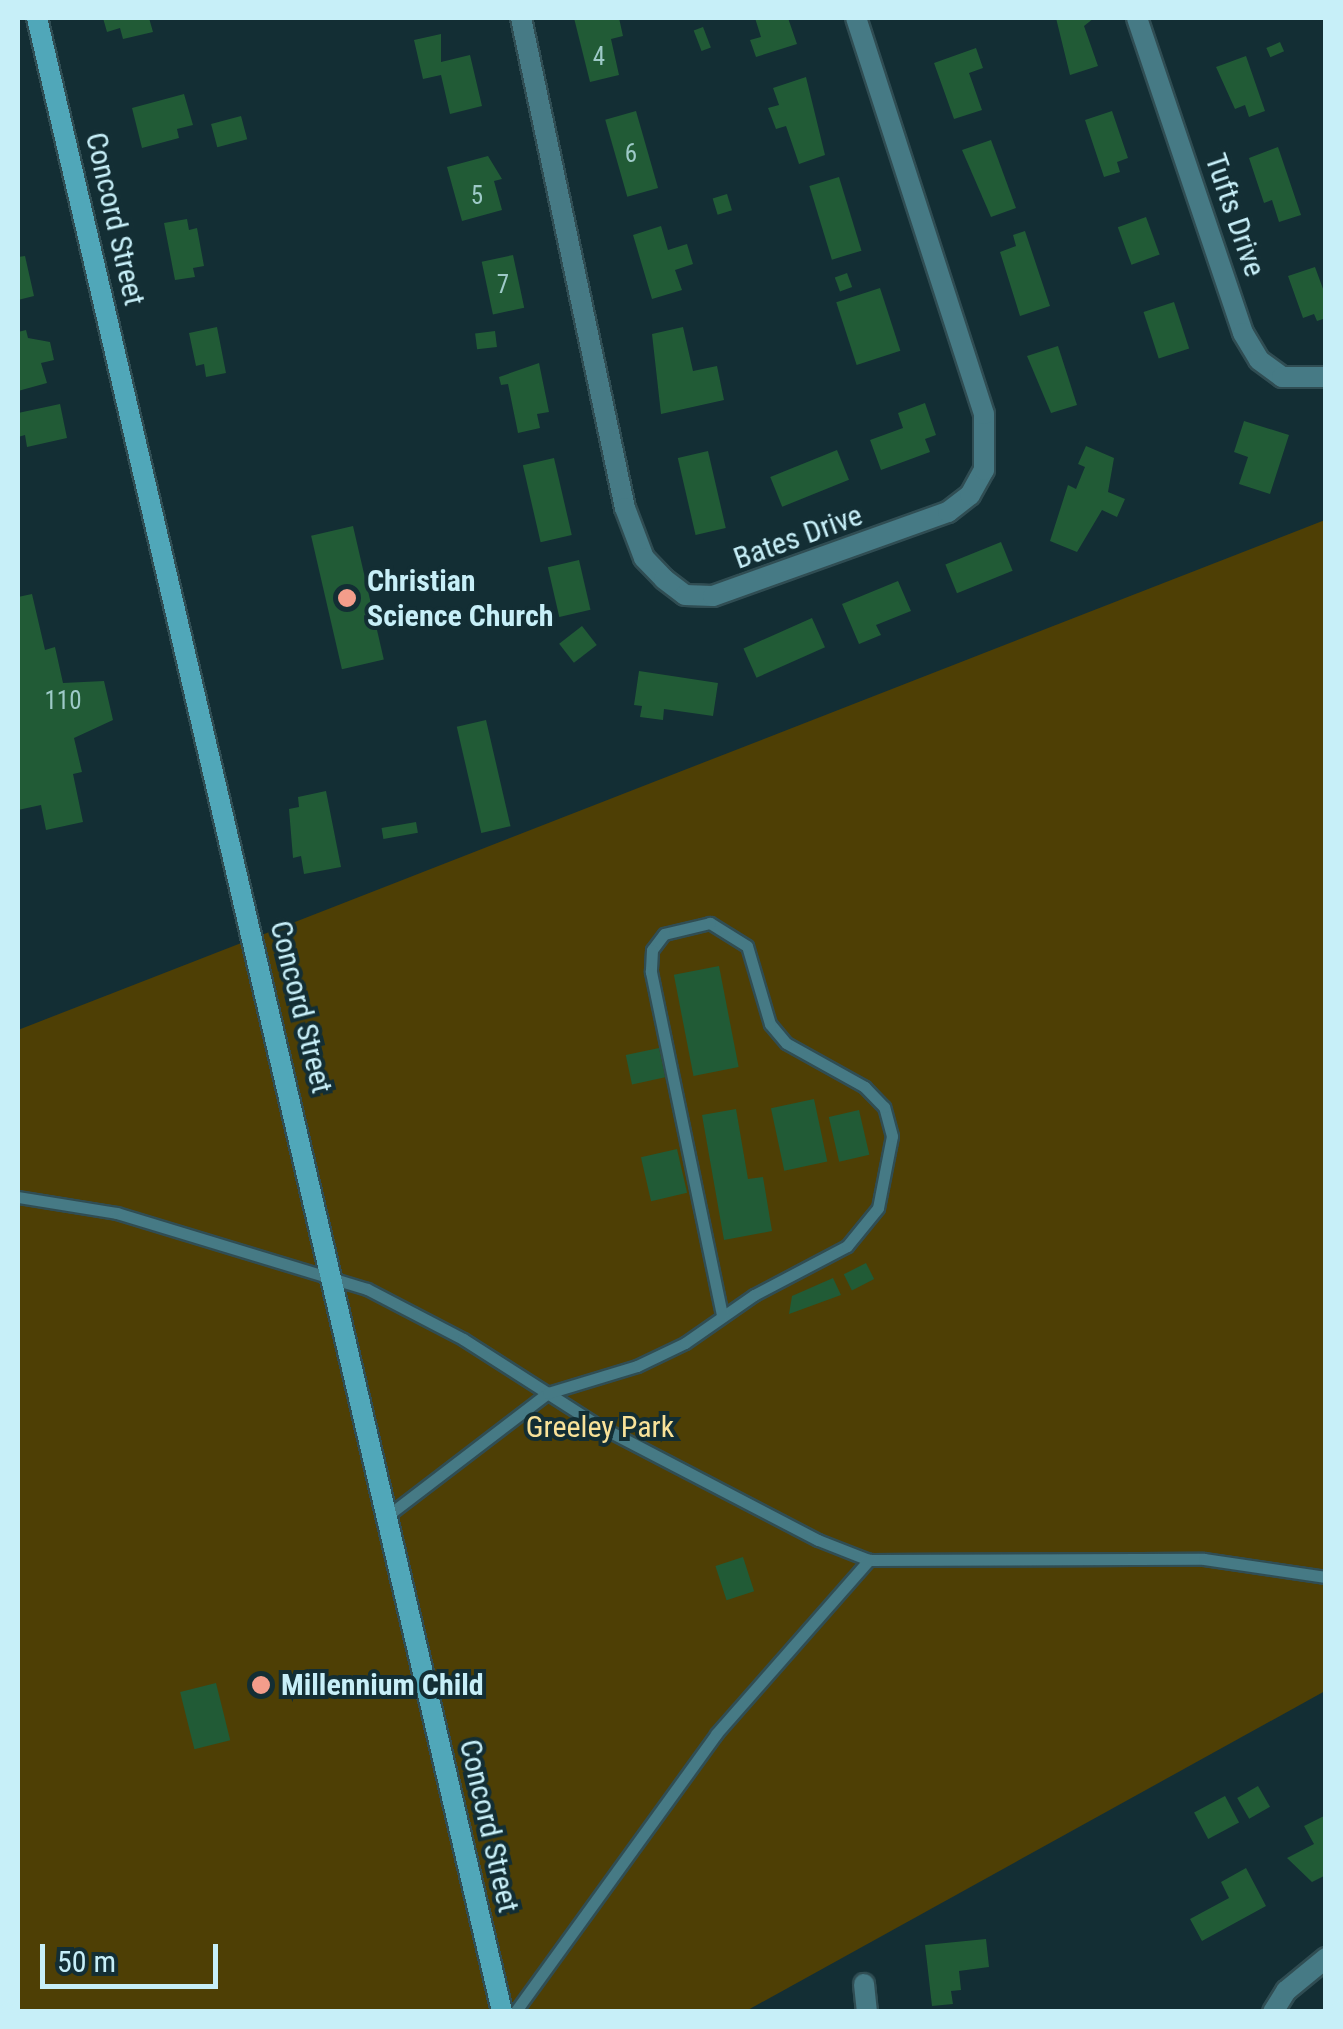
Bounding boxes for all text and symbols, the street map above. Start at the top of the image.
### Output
house number: 4 [593,42,605,72]
street label: Concord Street [78,129,152,309]
house number: 6 [625,139,637,169]
street label: Tufts Drive [1197,149,1273,281]
house number: 5 [471,181,483,211]
house number: 7 [497,270,509,300]
street label: Bates Drive [729,497,867,577]
place label: Christian Science Church [367,563,554,634]
marker: Christian Science Church [336,587,358,609]
house number: 110 [44,686,82,716]
street label: Concord Street [262,917,340,1097]
park label: Greeley Park [526,1409,674,1445]
place label: Millennium Child [281,1667,484,1703]
marker: Millennium Child [250,1674,272,1696]
street label: Concord Street [452,1736,526,1916]
scale bar [45,1924,222,1986]
text: 50 m [57,1944,116,1979]

